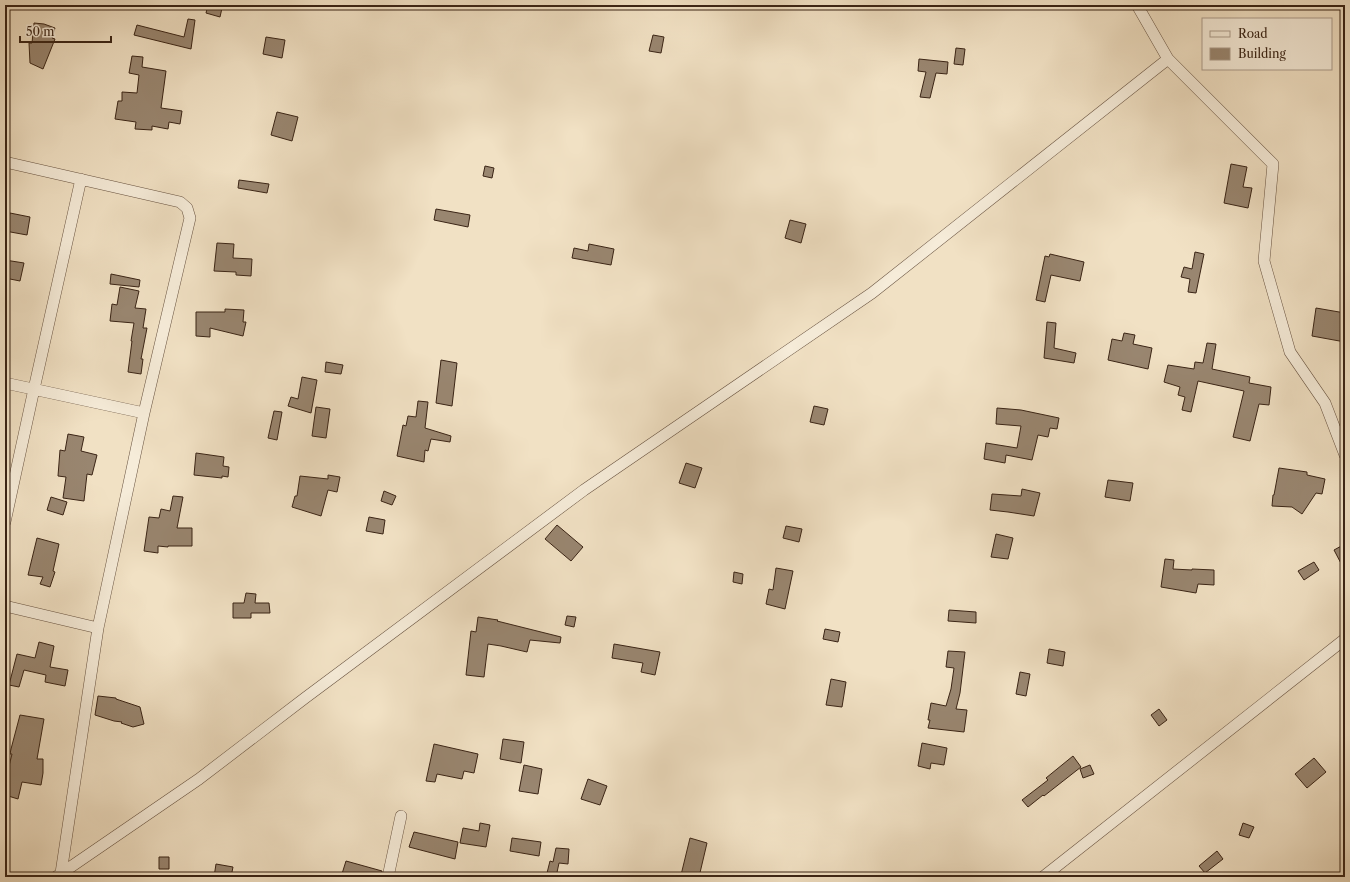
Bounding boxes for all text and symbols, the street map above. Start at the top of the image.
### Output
scale bar [20,18,111,44]
legend [1202,18,1332,70]
text: 50 m [26,24,55,39]
text: Road [1238,26,1268,41]
text: Building [1238,46,1286,61]

